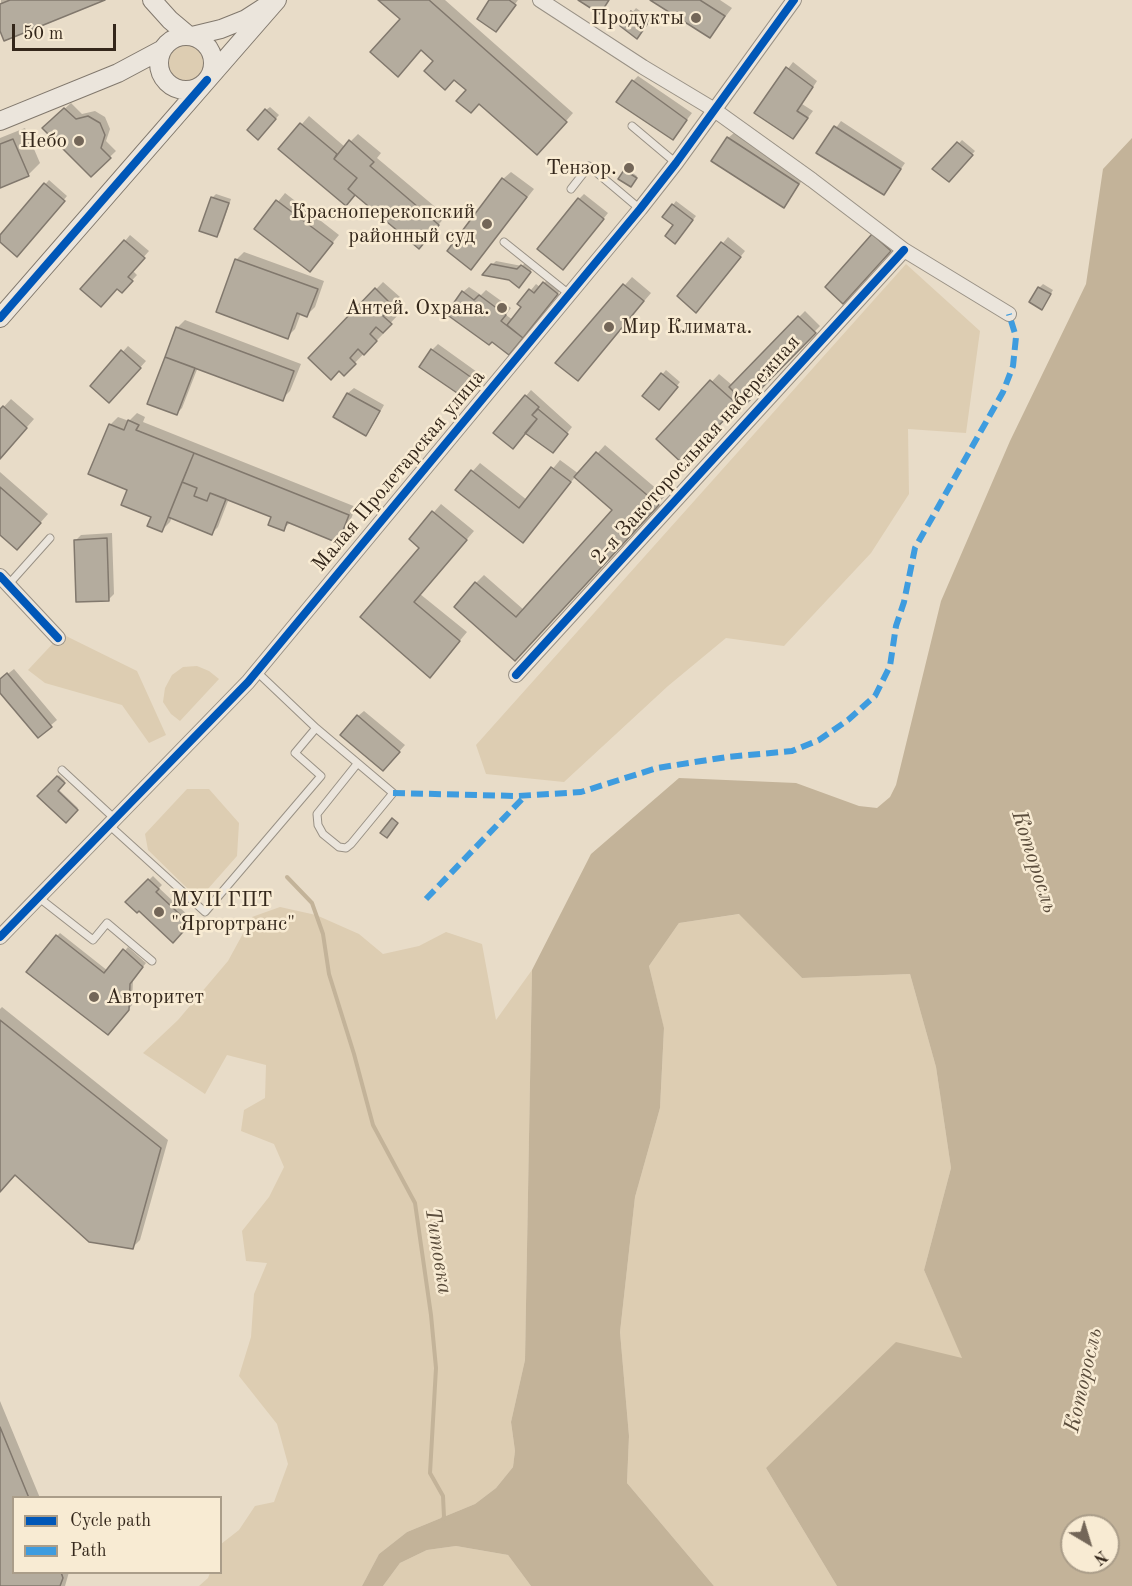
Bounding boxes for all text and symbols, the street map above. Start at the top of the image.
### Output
place label: Продукты [591,5,684,31]
marker: Продукты [689,11,703,25]
scale bar [15,12,118,50]
text: 50 m [23,25,63,43]
place label: Небо [20,128,67,154]
marker: Небо [72,134,86,148]
place label: Тензор. [546,155,617,181]
marker: Тензор. [622,161,636,175]
place label: Красноперекопский районный суд [291,199,475,249]
marker: Красноперекопский районный суд [480,217,494,231]
place label: Антей. Охрана. [345,295,490,321]
marker: Антей. Охрана. [495,301,509,315]
place label: Мир Климата. [621,314,752,340]
marker: Мир Климата. [602,320,616,334]
street label: 2-я Закоторосльная набережная [586,330,806,570]
street label: Малая Пролетарская улица [307,365,491,577]
water label: Которосль [1005,807,1063,917]
place label: МУП ГПТ "Яргортранс" [171,887,295,937]
marker: МУП ГПТ "Яргортранс" [152,905,166,919]
place label: Авторитет [106,984,204,1010]
marker: Авторитет [87,990,101,1004]
water label: Титовка [418,1206,458,1296]
water label: Которосль [1059,1325,1109,1435]
legend [12,1496,222,1574]
text: Cycle path [70,1512,151,1530]
north arrow [1060,1514,1120,1574]
text: Path [70,1542,106,1560]
text: N [1090,1547,1110,1567]

